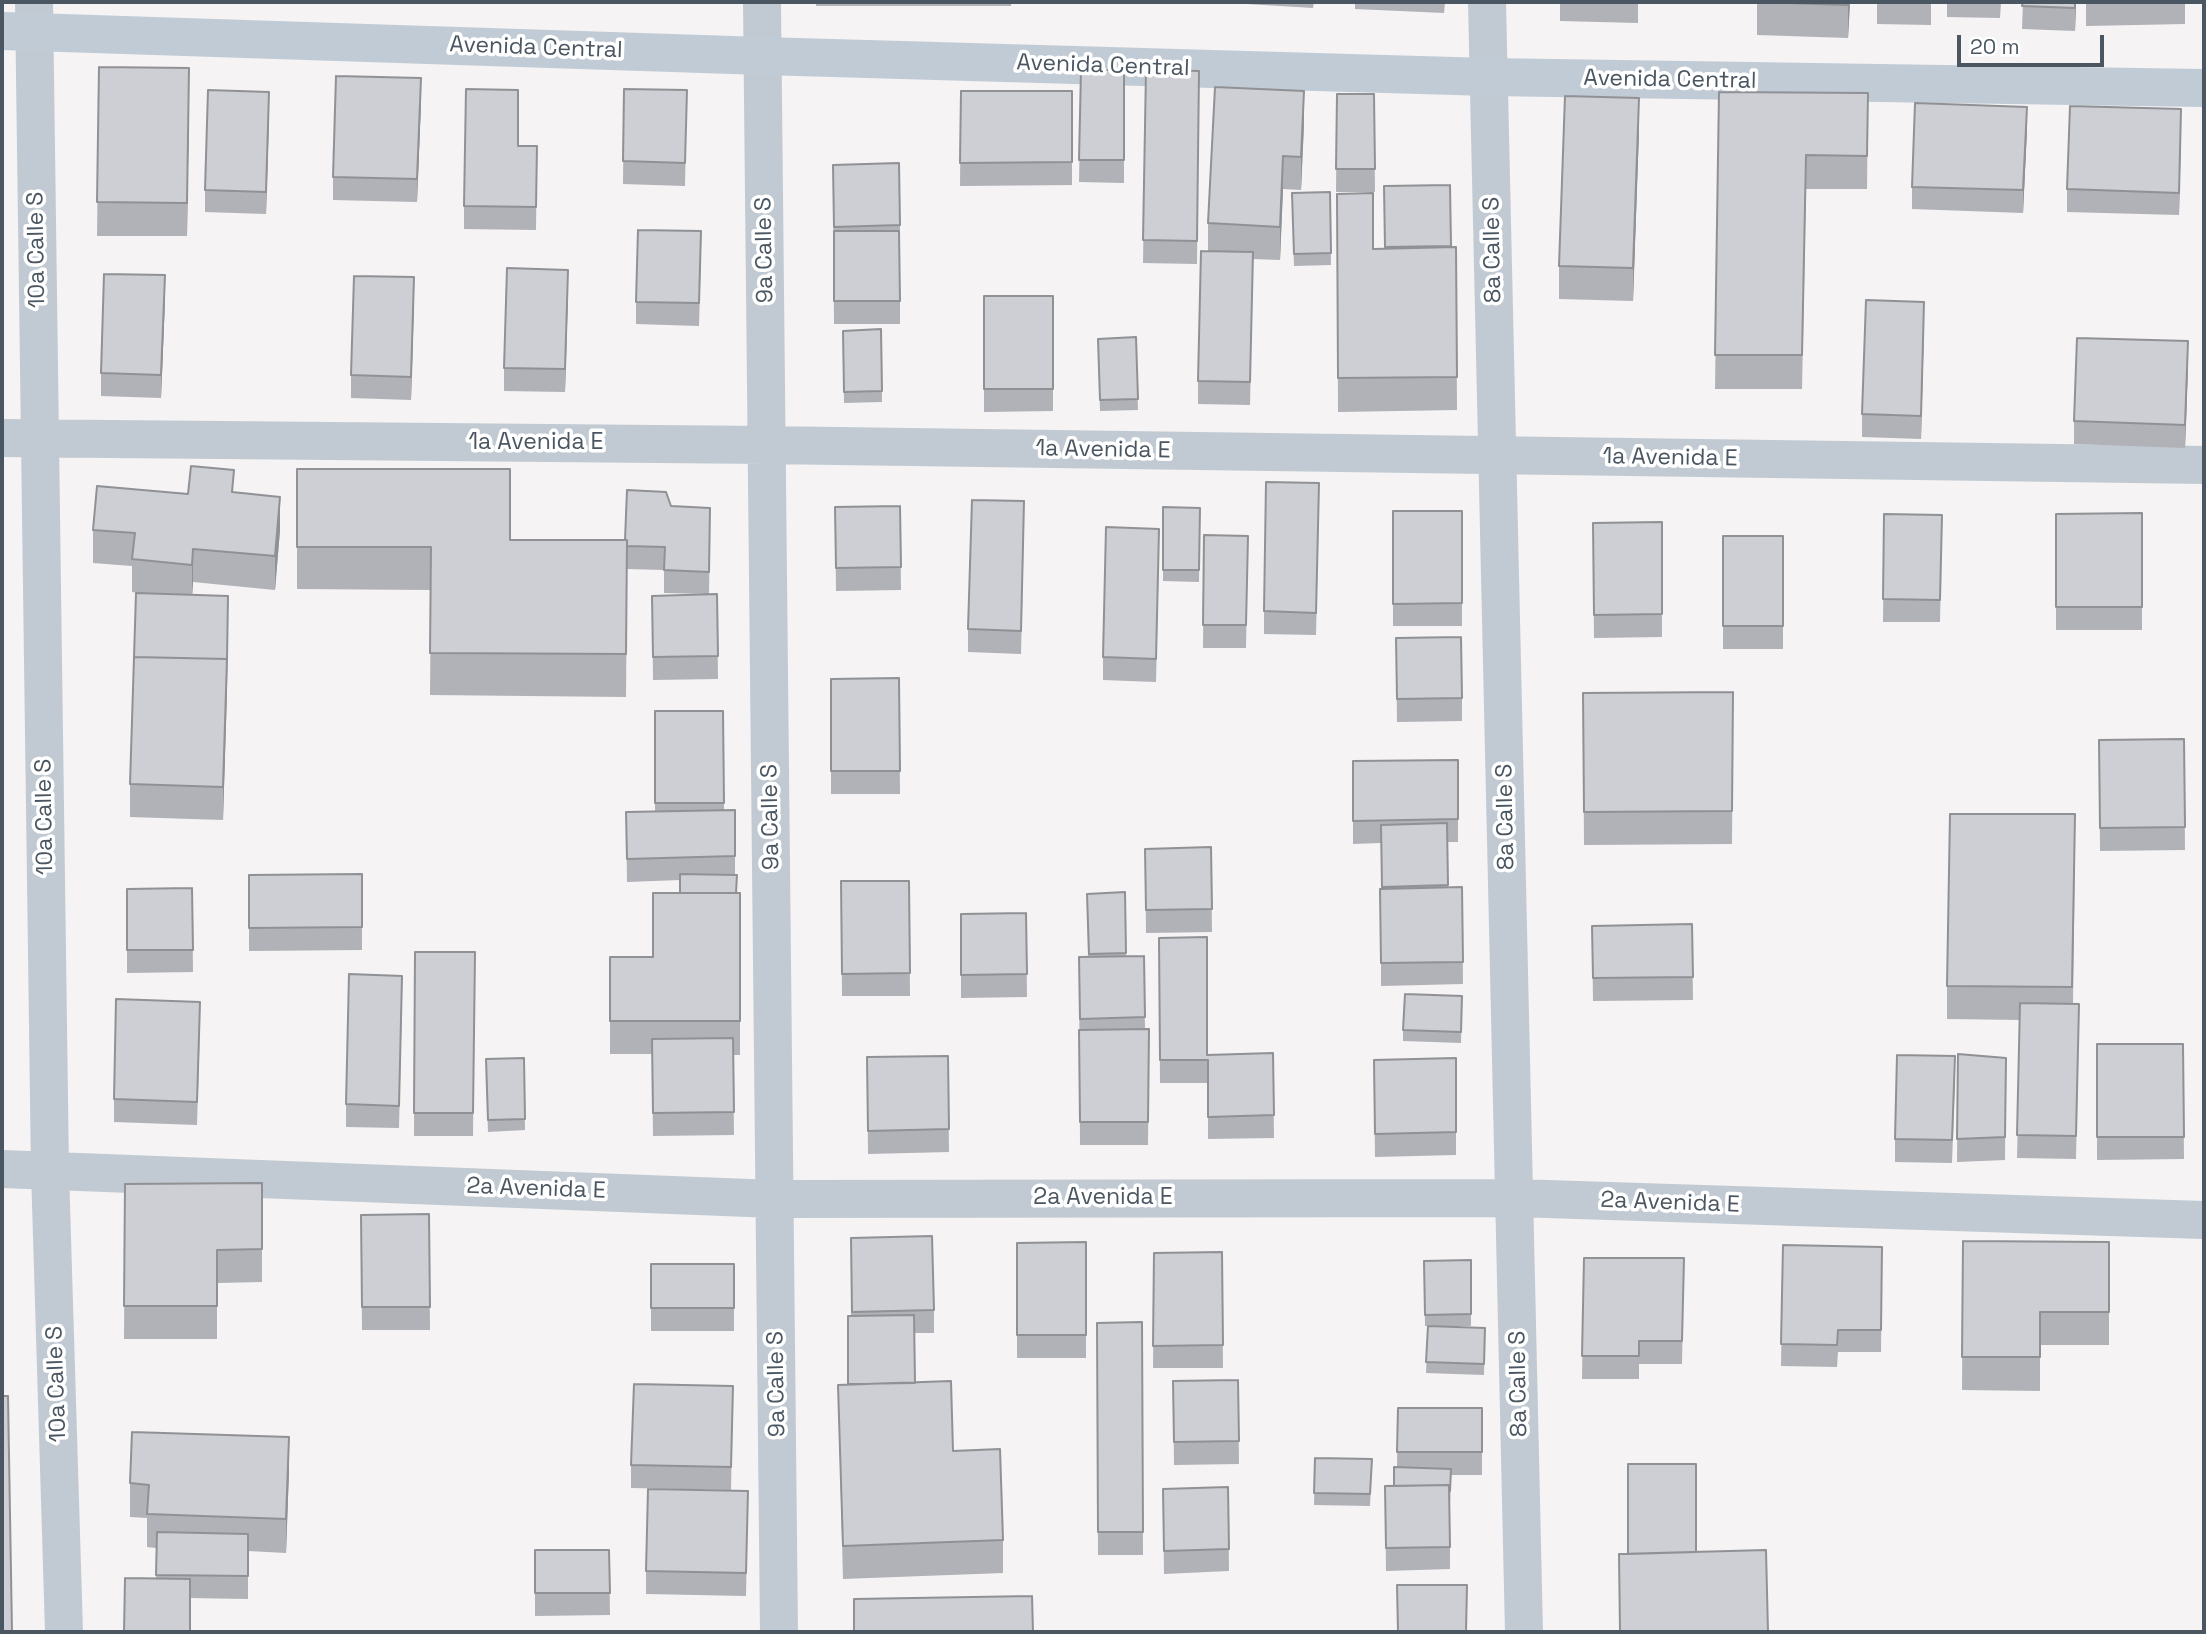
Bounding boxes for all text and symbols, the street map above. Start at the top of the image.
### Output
scale bar [1961,21,2108,65]
street label: Avenida Central [449,31,623,65]
text: 20 m [1970,33,2020,60]
street label: Avenida Central [1016,49,1190,83]
street label: Avenida Central [1583,65,1757,95]
street label: 10a Calle S [22,192,52,308]
street label: 9a Calle S [750,197,780,303]
street label: 8a Calle S [1478,197,1508,303]
street label: 1a Avenida E [468,429,604,457]
street label: 1a Avenida E [1035,435,1171,465]
street label: 1a Avenida E [1602,443,1738,473]
street label: 10a Calle S [30,759,60,875]
street label: 9a Calle S [756,764,786,870]
street label: 8a Calle S [1491,764,1521,870]
street label: 2a Avenida E [466,1173,606,1205]
street label: 2a Avenida E [1033,1184,1173,1212]
street label: 2a Avenida E [1600,1187,1740,1219]
street label: 10a Calle S [41,1325,73,1443]
street label: 9a Calle S [762,1331,792,1437]
street label: 8a Calle S [1504,1331,1534,1437]

